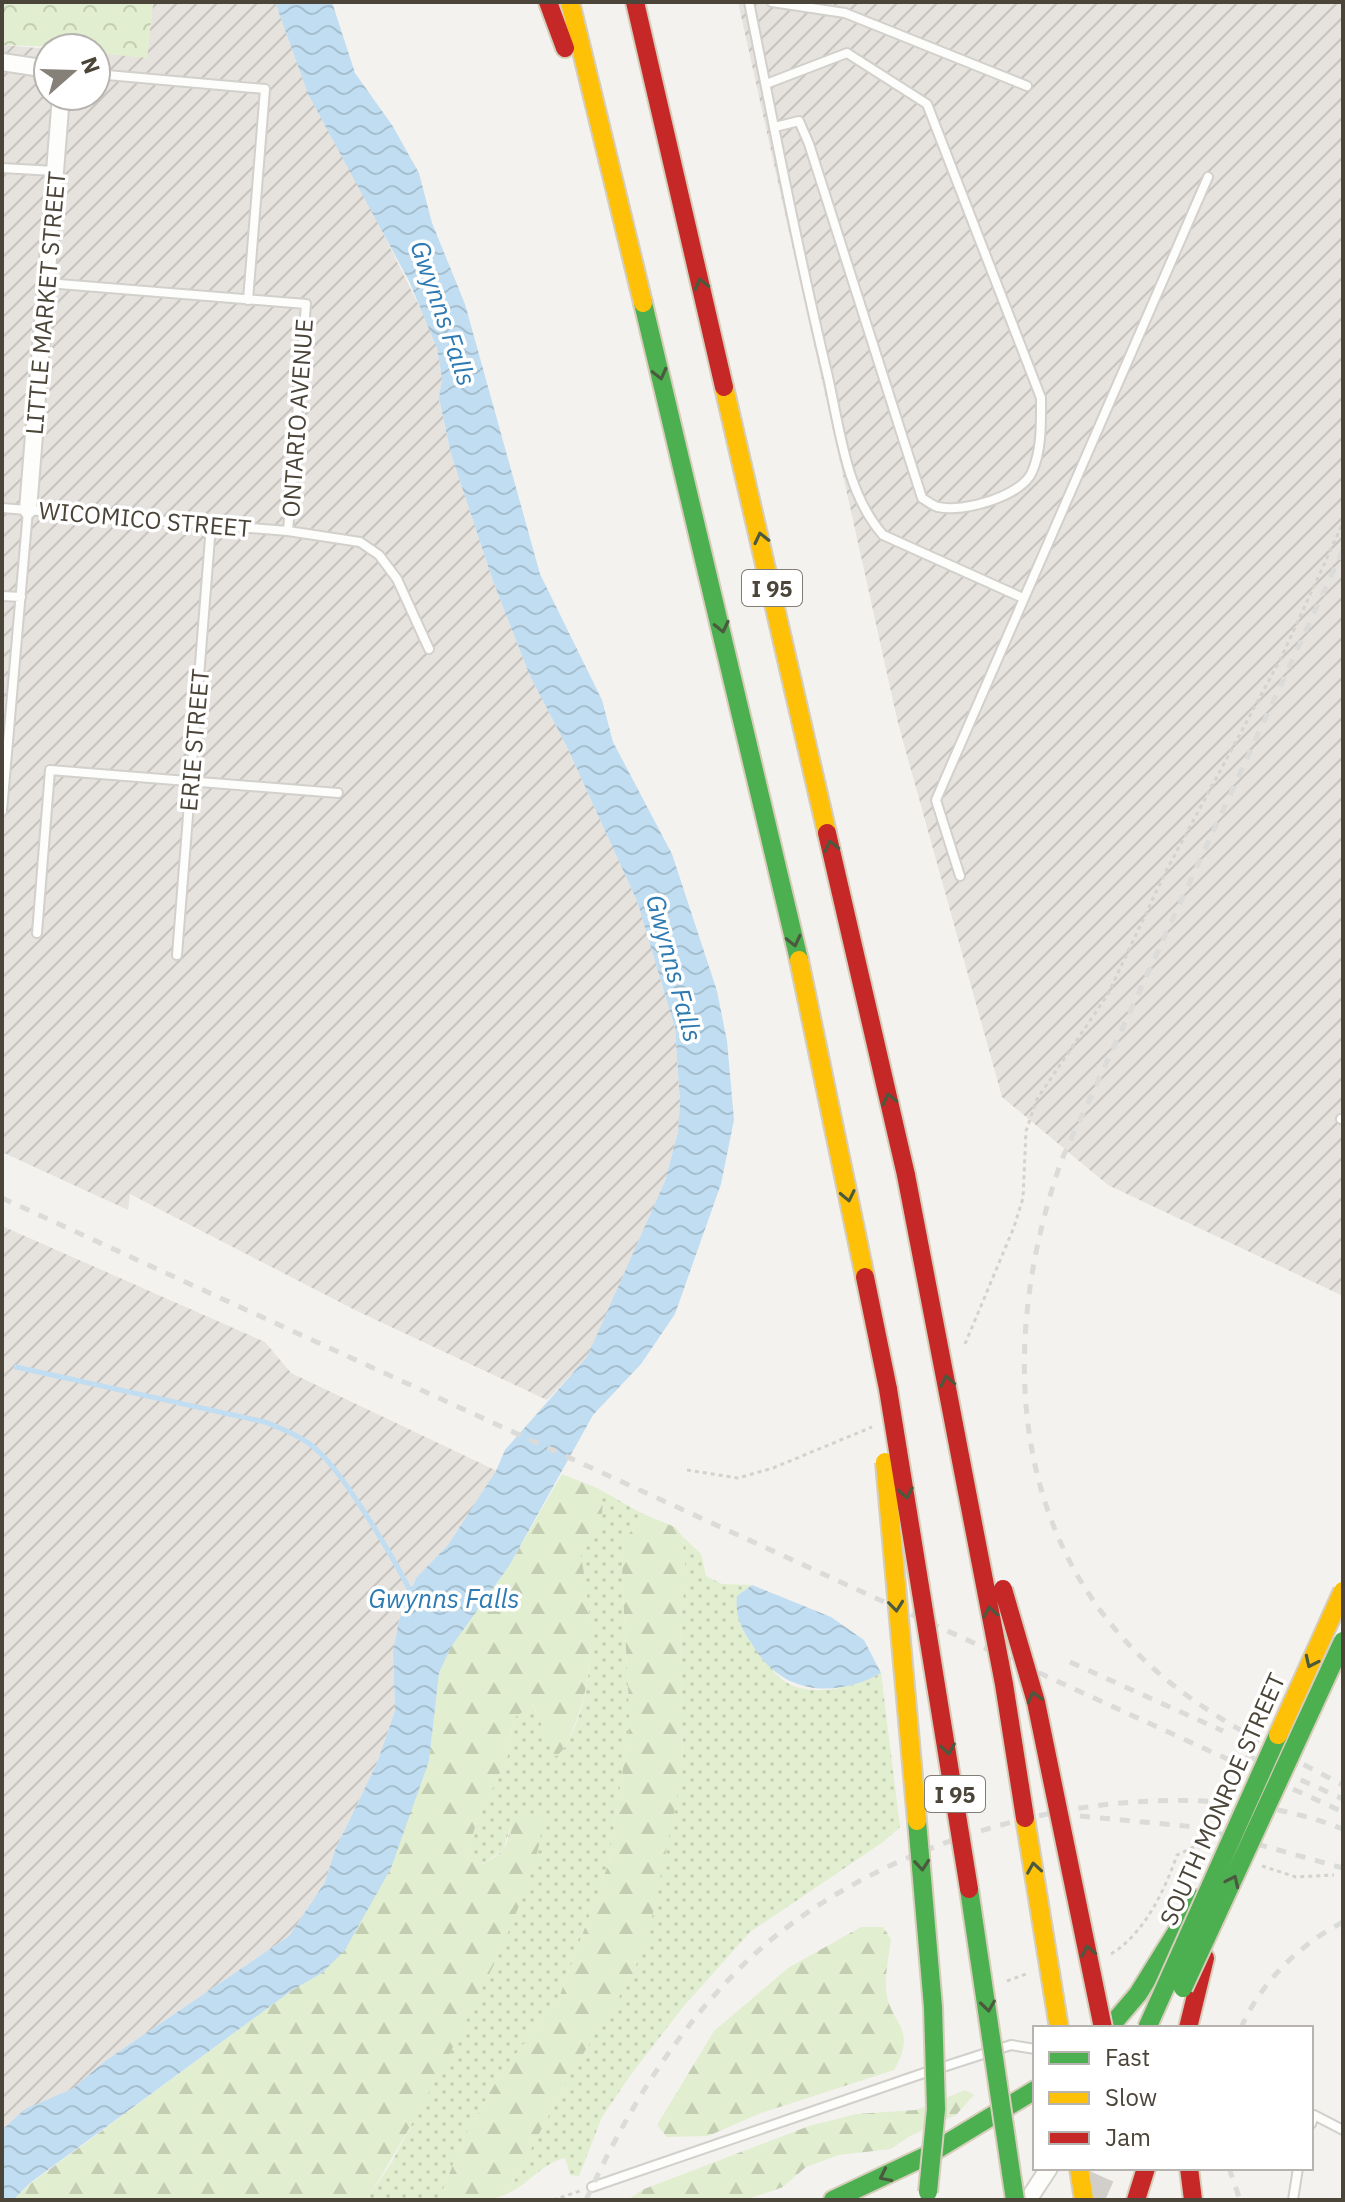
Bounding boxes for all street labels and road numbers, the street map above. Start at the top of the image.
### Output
street label: LITTLE MARKET STREET [18,170,72,436]
street label: ONTARIO AVENUE [274,317,320,519]
street label: WICOMICO STREET [37,494,253,544]
road number: I 95 [742,570,802,606]
street label: ERIE STREET [172,667,216,813]
street label: SOUTH MONROE STREET [1152,1667,1292,1930]
road number: I 95 [925,1776,985,1812]

